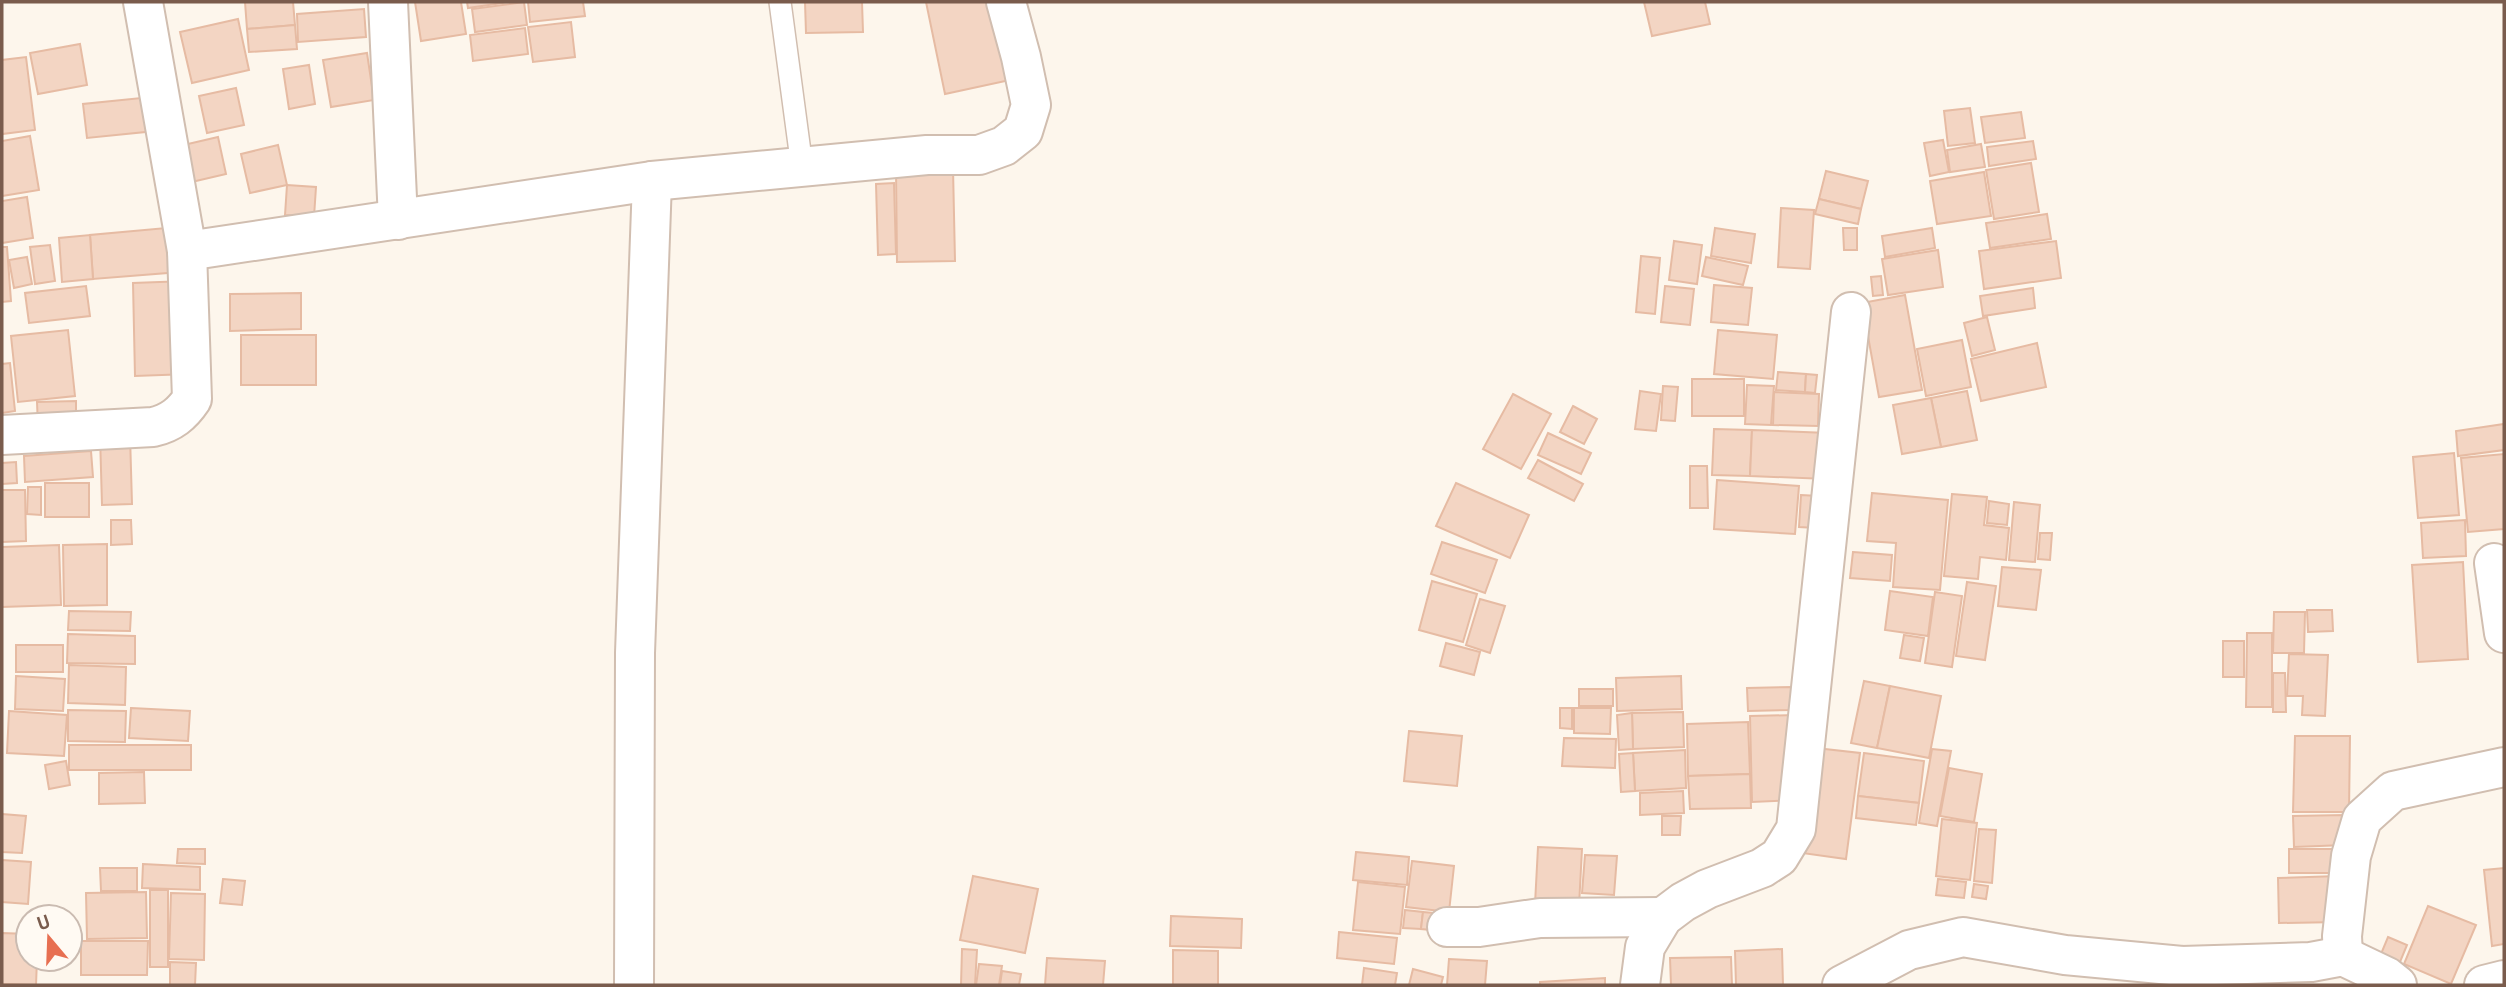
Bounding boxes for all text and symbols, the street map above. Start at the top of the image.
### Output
north arrow [14,903,84,973]
text: U [34,909,53,935]

